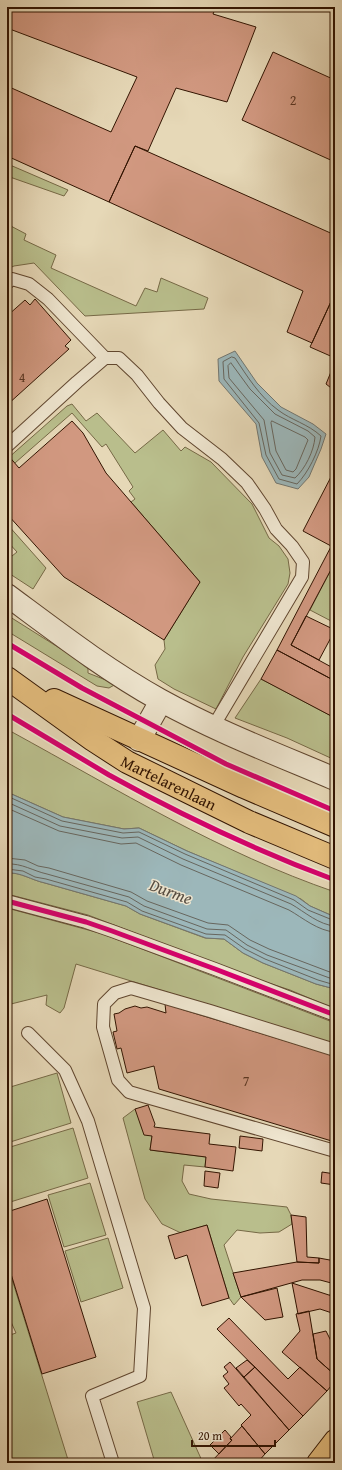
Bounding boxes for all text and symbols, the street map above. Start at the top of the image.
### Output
house number: 2 [290,90,296,110]
house number: 4 [19,367,26,387]
street label: Martelarenlaan [117,749,221,816]
water label: Durme [145,871,196,910]
house number: 7 [243,1071,250,1091]
scale bar [192,1422,275,1448]
text: 20 m [198,1427,222,1444]

